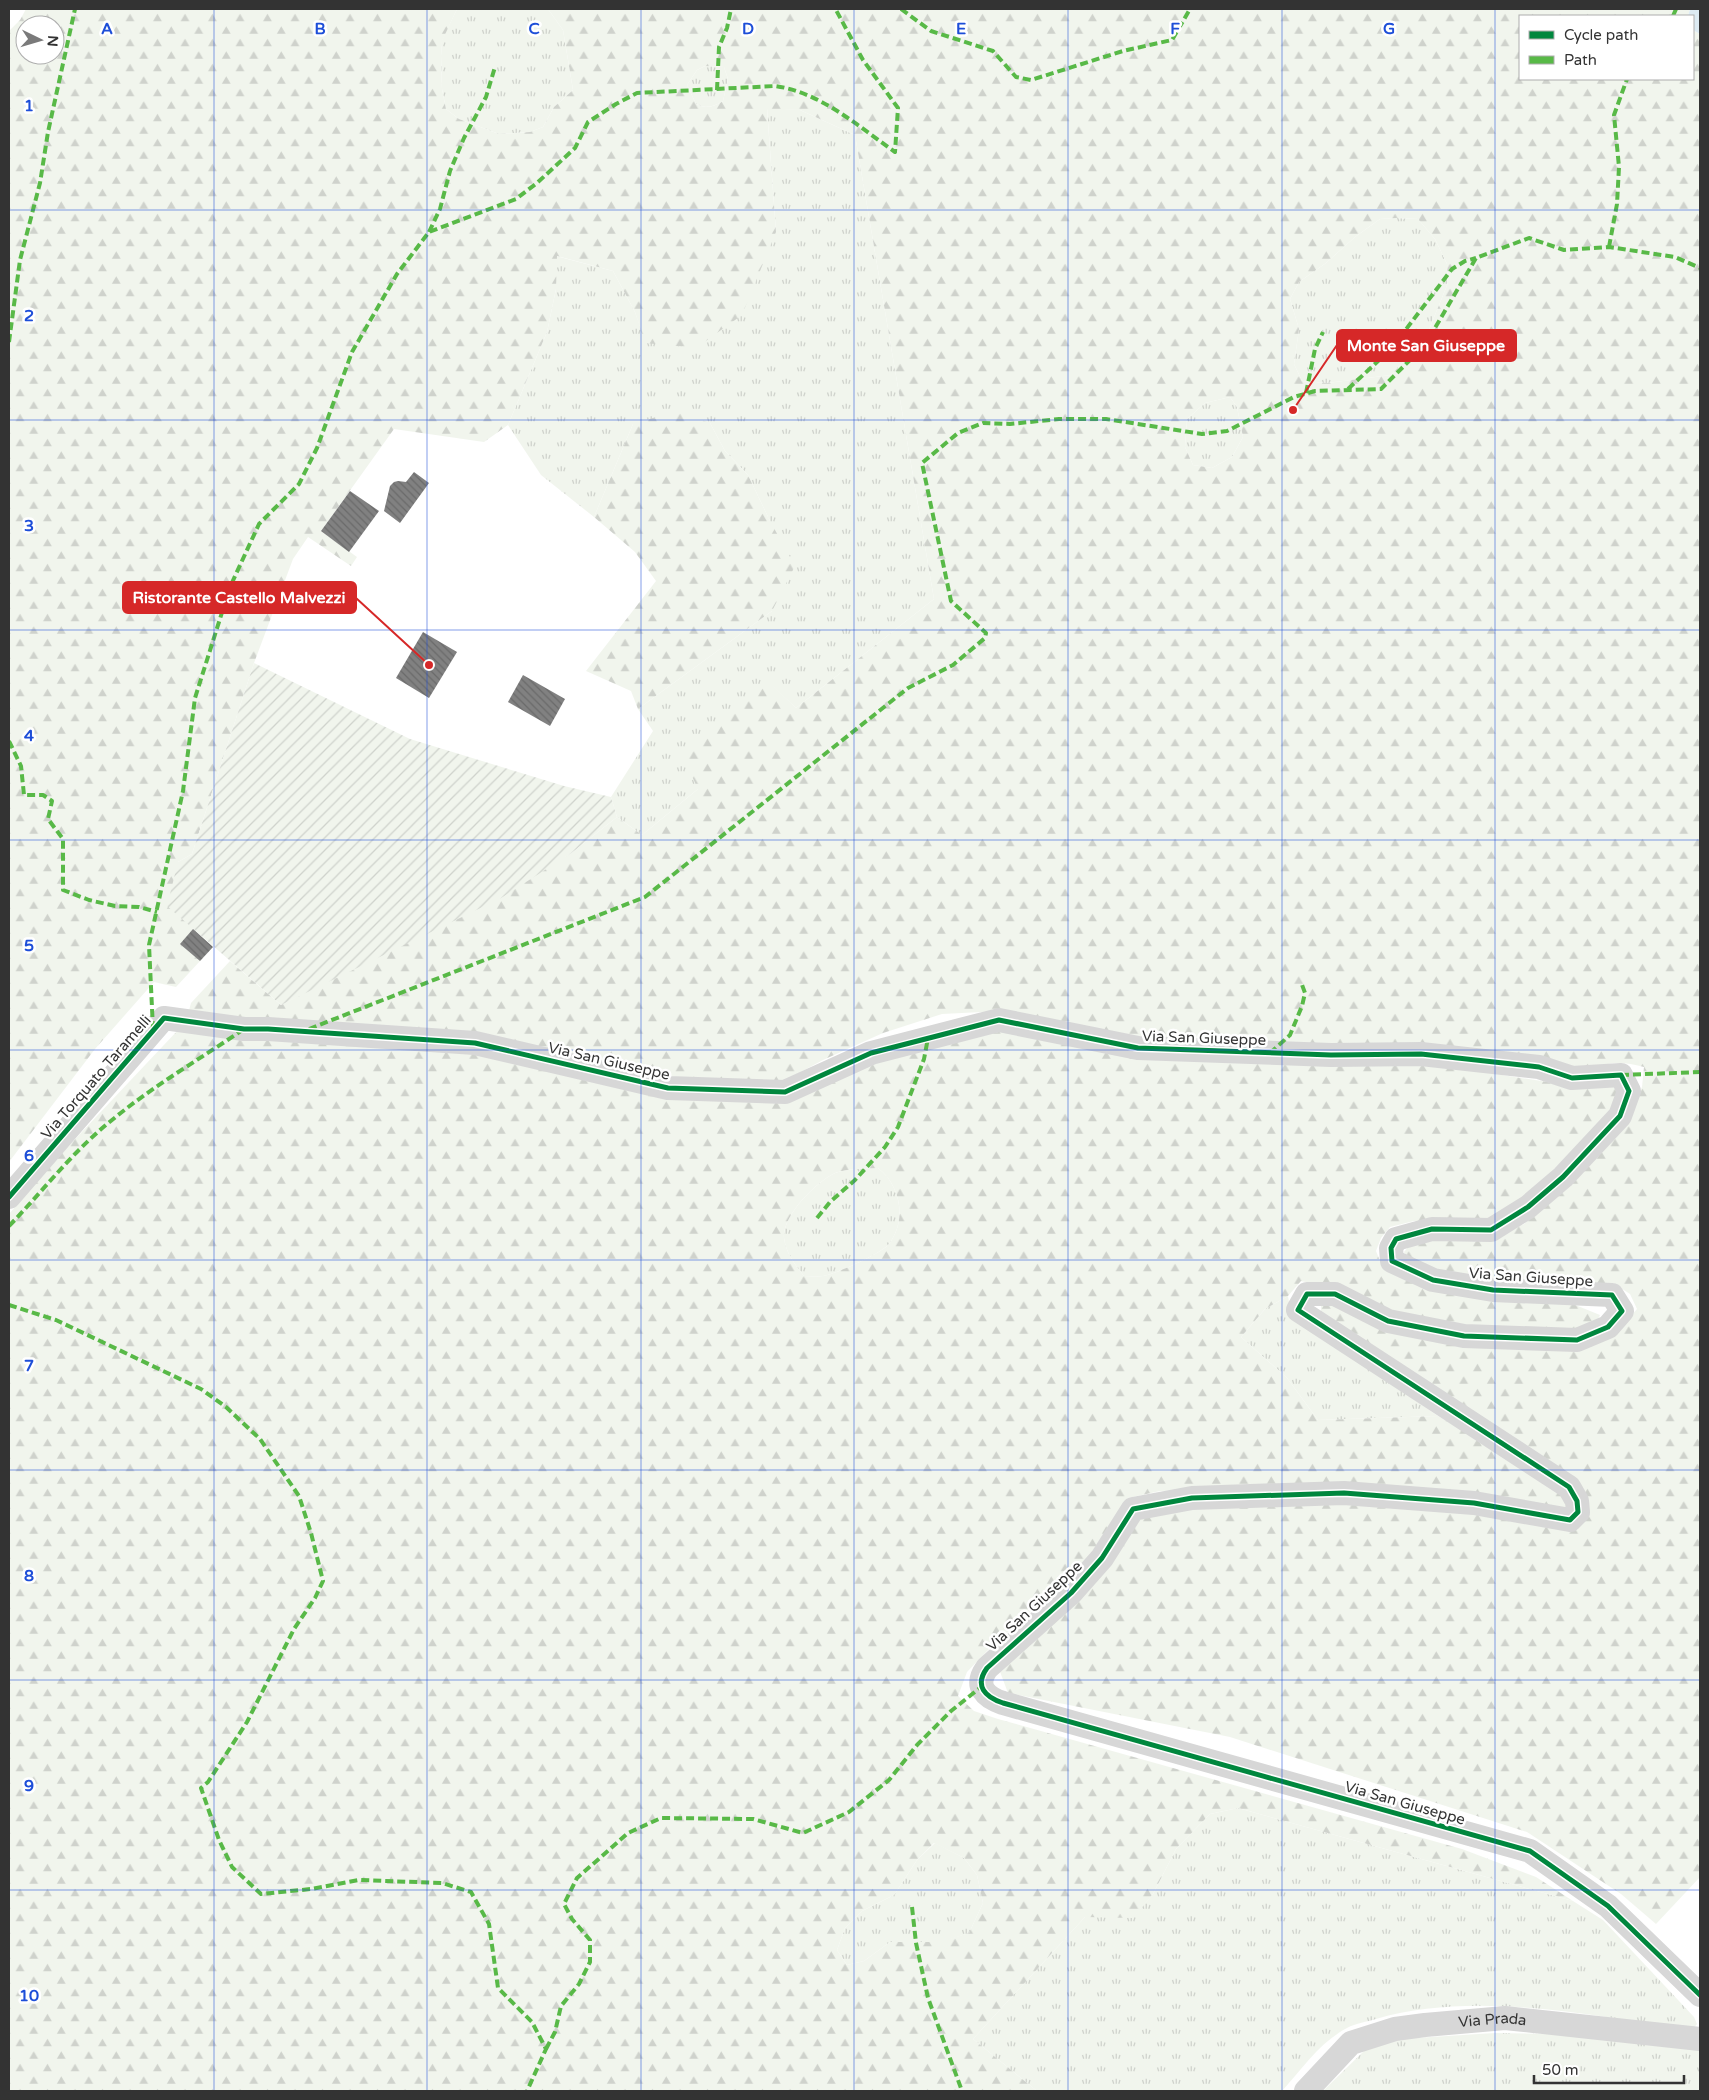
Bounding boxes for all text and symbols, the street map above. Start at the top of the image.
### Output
north arrow [15,15,65,65]
legend [1519,15,1694,80]
text: A [101,19,113,39]
text: B [314,19,326,39]
text: C [528,19,540,39]
text: D [742,19,754,39]
text: E [956,19,966,39]
text: F [1170,19,1180,39]
text: G [1383,19,1395,39]
text: Cycle path [1564,26,1638,44]
text: N [43,35,61,47]
text: Path [1564,51,1597,69]
text: 1 [24,96,34,116]
text: 2 [24,306,34,326]
callout: Monte San Giuseppe [1337,330,1516,361]
text: Monte San Giuseppe [1347,336,1505,356]
text: 3 [24,516,34,536]
callout: Ristorante Castello Malvezzi [123,582,356,613]
text: Ristorante Castello Malvezzi [132,588,346,608]
text: 4 [24,726,34,746]
text: 5 [24,936,34,956]
street label: Via Torquato Taramelli [37,1011,155,1143]
street label: Via San Giuseppe [1142,1027,1266,1049]
street label: Via San Giuseppe [546,1038,672,1084]
text: 6 [24,1146,34,1166]
street label: Via San Giuseppe [1468,1264,1594,1290]
text: 7 [24,1356,34,1376]
street label: Via San Giuseppe [982,1557,1086,1655]
text: 8 [24,1566,34,1586]
text: 9 [24,1776,34,1796]
street label: Via San Giuseppe [1343,1777,1467,1829]
text: 10 [19,1986,39,2006]
street label: Via Prada [1458,2009,1528,2031]
scale bar [1534,2052,1684,2084]
text: 50 m [1542,2061,1579,2079]

